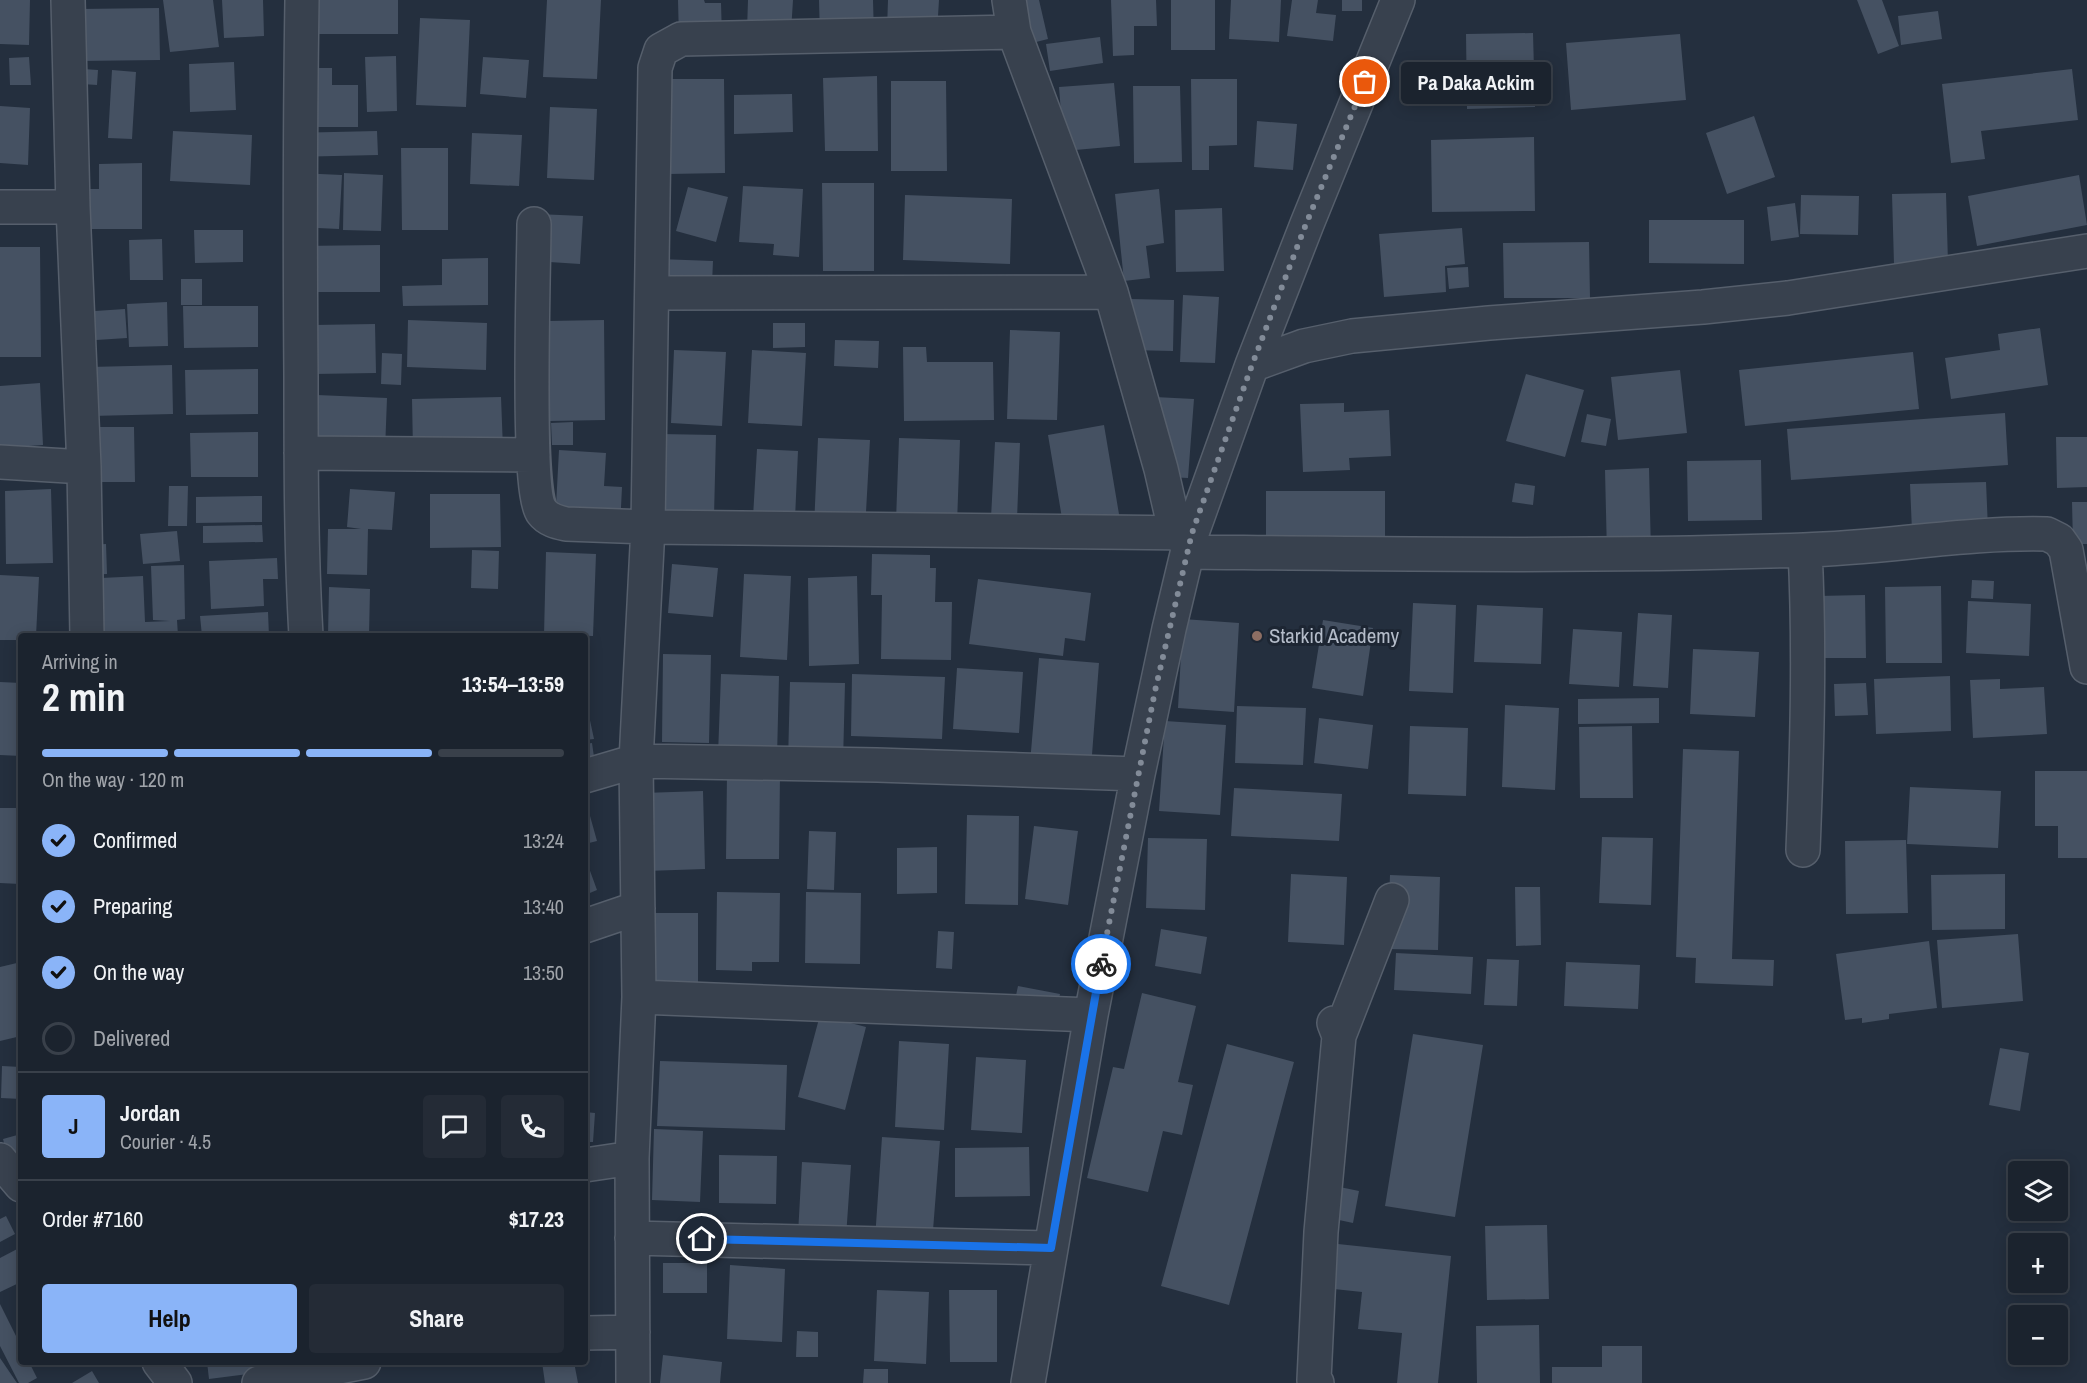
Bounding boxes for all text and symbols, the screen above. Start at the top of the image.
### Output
pin [1339,56,1390,107]
callout: Pa Daka Ackim [1401,61,1551,103]
icon: bag [1348,65,1381,98]
text: Pa Daka Ackim [1418,69,1535,96]
place label: Starkid Academy [1269,621,1400,650]
marker: Starkid Academy [1250,629,1264,643]
text: Arriving in [42,648,118,675]
text: 13:54–13:59 [462,669,564,699]
text: 2 min [42,671,126,723]
text: On the way · 120 m [42,766,184,793]
icon: check [42,824,75,857]
text: Confirmed [93,825,177,855]
text: 13:24 [523,827,564,854]
icon: check [42,890,75,923]
text: Preparing [93,891,172,921]
text: 13:40 [523,893,564,920]
courier [1071,934,1131,994]
icon: bike [1085,948,1118,981]
icon: check [42,956,75,989]
text: On the way [93,957,184,987]
text: 13:50 [523,959,564,986]
text: Delivered [93,1023,170,1053]
button: chat [423,1095,486,1158]
button: phone [501,1095,564,1158]
text: Jordan [120,1098,180,1128]
text: J [68,1111,79,1141]
text: Courier · 4.5 [120,1128,211,1155]
map controls [2008,1161,2068,1365]
button: layers [2008,1161,2068,1221]
text: Order #7160 [42,1204,143,1234]
text: $17.23 [509,1204,564,1234]
pin [676,1213,727,1264]
icon: home [685,1222,718,1255]
button: + [2008,1233,2068,1293]
button: Help [42,1284,297,1353]
button: Share [309,1284,564,1353]
button: − [2008,1305,2068,1365]

